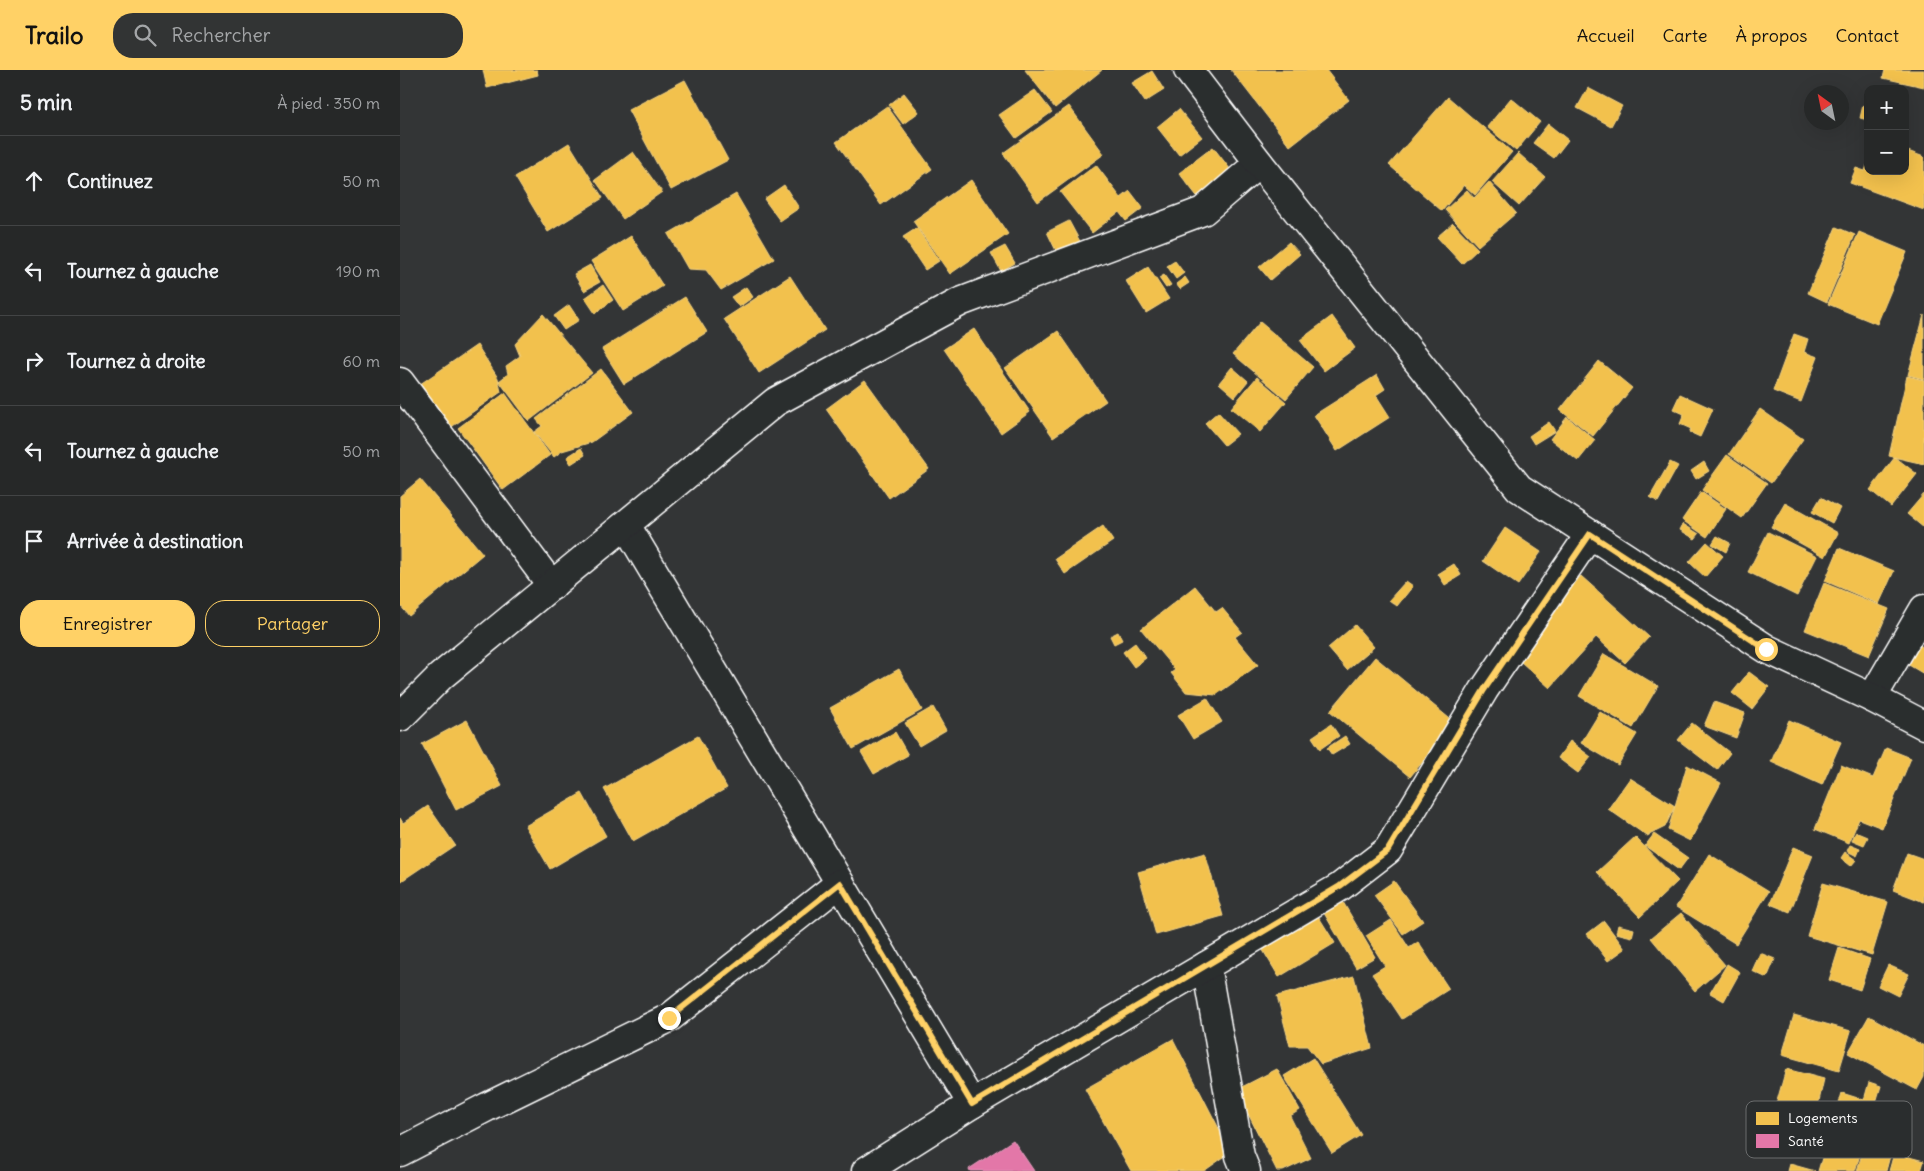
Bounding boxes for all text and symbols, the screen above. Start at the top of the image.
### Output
search box [113,13,463,58]
text: Trailo [25,20,83,50]
icon: search [131,21,159,49]
text: Rechercher [171,23,270,47]
text: Accueil [1577,24,1635,47]
text: Carte [1663,24,1708,47]
text: À propos [1736,24,1807,47]
text: Contact [1835,24,1899,47]
north arrow [1804,85,1849,130]
map controls [1864,85,1909,175]
button: + [1864,85,1909,130]
text: 5 min [20,89,72,116]
text: À pied · 350 m [277,93,380,113]
button: − [1864,130,1909,175]
icon: ahead [20,167,48,195]
text: Continuez [67,169,153,193]
text: 50 m [342,171,380,191]
icon: left [20,257,48,285]
text: Tournez à gauche [67,259,219,283]
text: 190 m [336,261,380,281]
icon: right [20,347,48,375]
text: Tournez à droite [67,349,206,373]
text: 60 m [342,351,380,371]
icon: left [20,437,48,465]
text: Tournez à gauche [67,439,219,463]
text: 50 m [342,441,380,461]
icon: arrive [20,527,48,555]
text: Arrivée à destination [67,529,243,553]
button: Enregistrer [20,600,195,647]
button: Partager [205,600,380,647]
route start [1755,638,1778,661]
route end [658,1007,681,1030]
legend [1746,1101,1912,1158]
text: Logements [1788,1109,1858,1127]
text: Santé [1788,1132,1824,1150]

